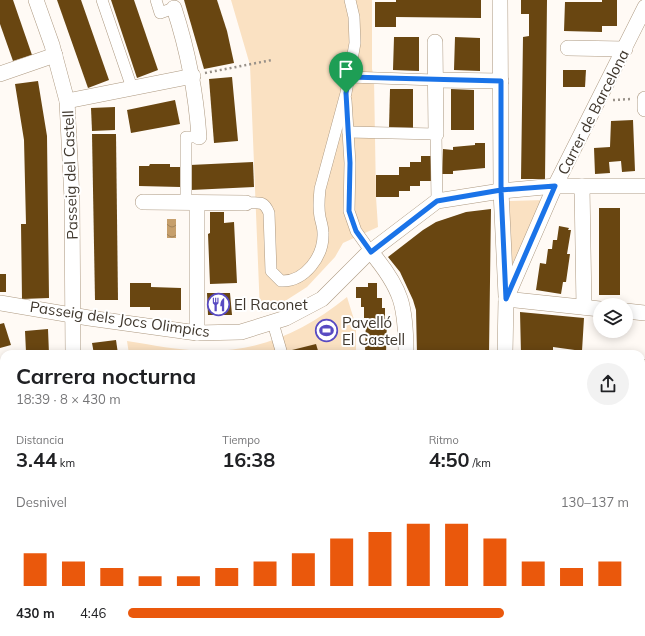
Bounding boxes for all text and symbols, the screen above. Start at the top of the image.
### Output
street label: Carrer de Barcelona [553,46,633,178]
pin [329,52,363,93]
icon: arrive [335,58,357,80]
street label: Passeig del Castell [58,110,82,240]
restaurant icon: El Raconet [206,291,232,317]
place label: El Raconet [234,295,308,314]
street label: Passeig dels Jocs Olimpics [29,297,211,341]
map controls [593,298,633,338]
button: layers [593,298,633,338]
place label: Pavelló El Castell [342,313,405,349]
sports icon: Pavelló El Castell [313,318,339,344]
text: Carrera nocturna [16,362,196,390]
button: share [587,363,629,405]
text: 18:39 · 8 × 430 m [16,391,121,407]
text: Distancia [16,433,64,447]
text: Tiempo [222,433,260,447]
text: Ritmo [429,433,459,447]
text: 3.44 [16,447,57,472]
text: 16:38 [222,447,275,472]
text: 4:50 [429,447,470,472]
text: km [57,456,75,470]
text: /km [470,456,491,470]
text: Desnivel [16,494,67,510]
text: 130–137 m [561,494,629,510]
text: 430 m [16,605,55,621]
text: 4:46 [80,605,106,621]

